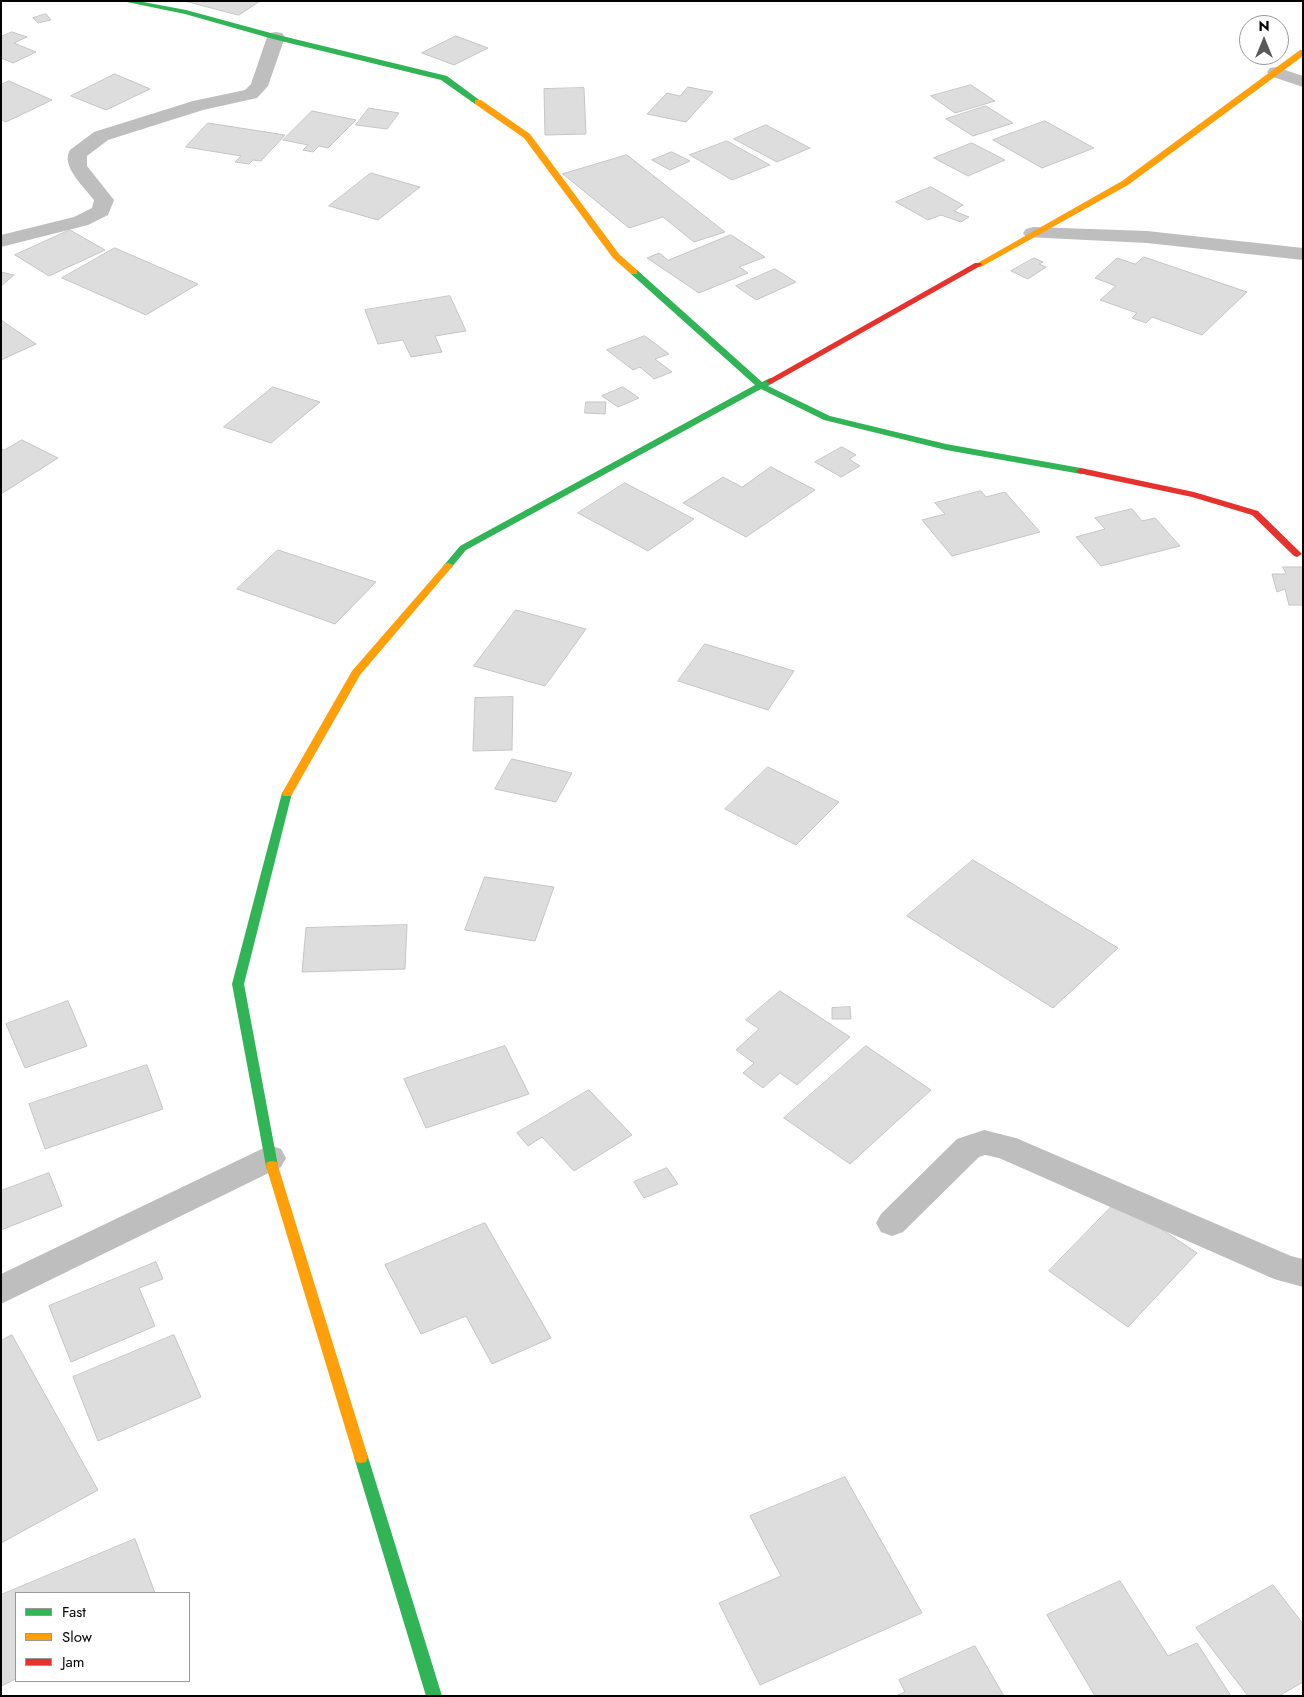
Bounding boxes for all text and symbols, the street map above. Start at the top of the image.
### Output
north arrow [1239,15,1289,65]
text: N [1258,16,1270,36]
legend [15,1592,190,1682]
text: Fast [62,1601,86,1623]
text: Slow [62,1626,92,1648]
text: Jam [62,1651,85,1673]

